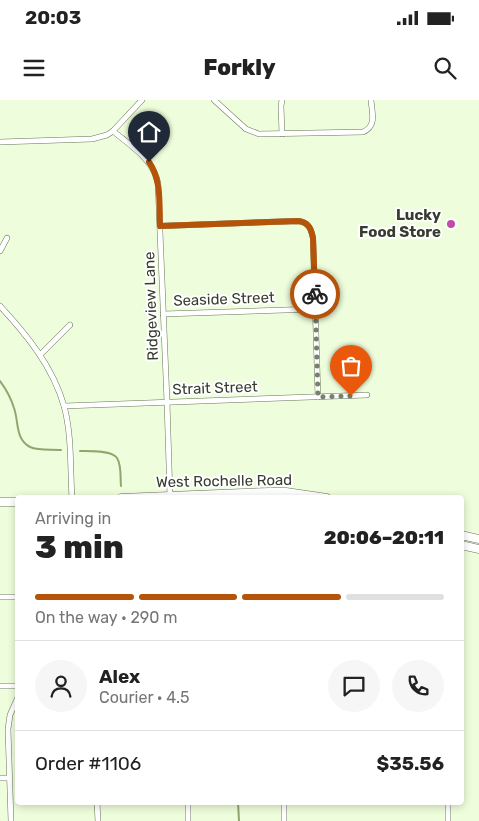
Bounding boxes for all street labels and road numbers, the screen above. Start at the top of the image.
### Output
street label: Ridgeview Lane [140,251,162,361]
street label: Seaside Street [173,288,275,310]
street label: Strait Street [172,378,258,398]
street label: West Rochelle Road [156,471,292,491]

